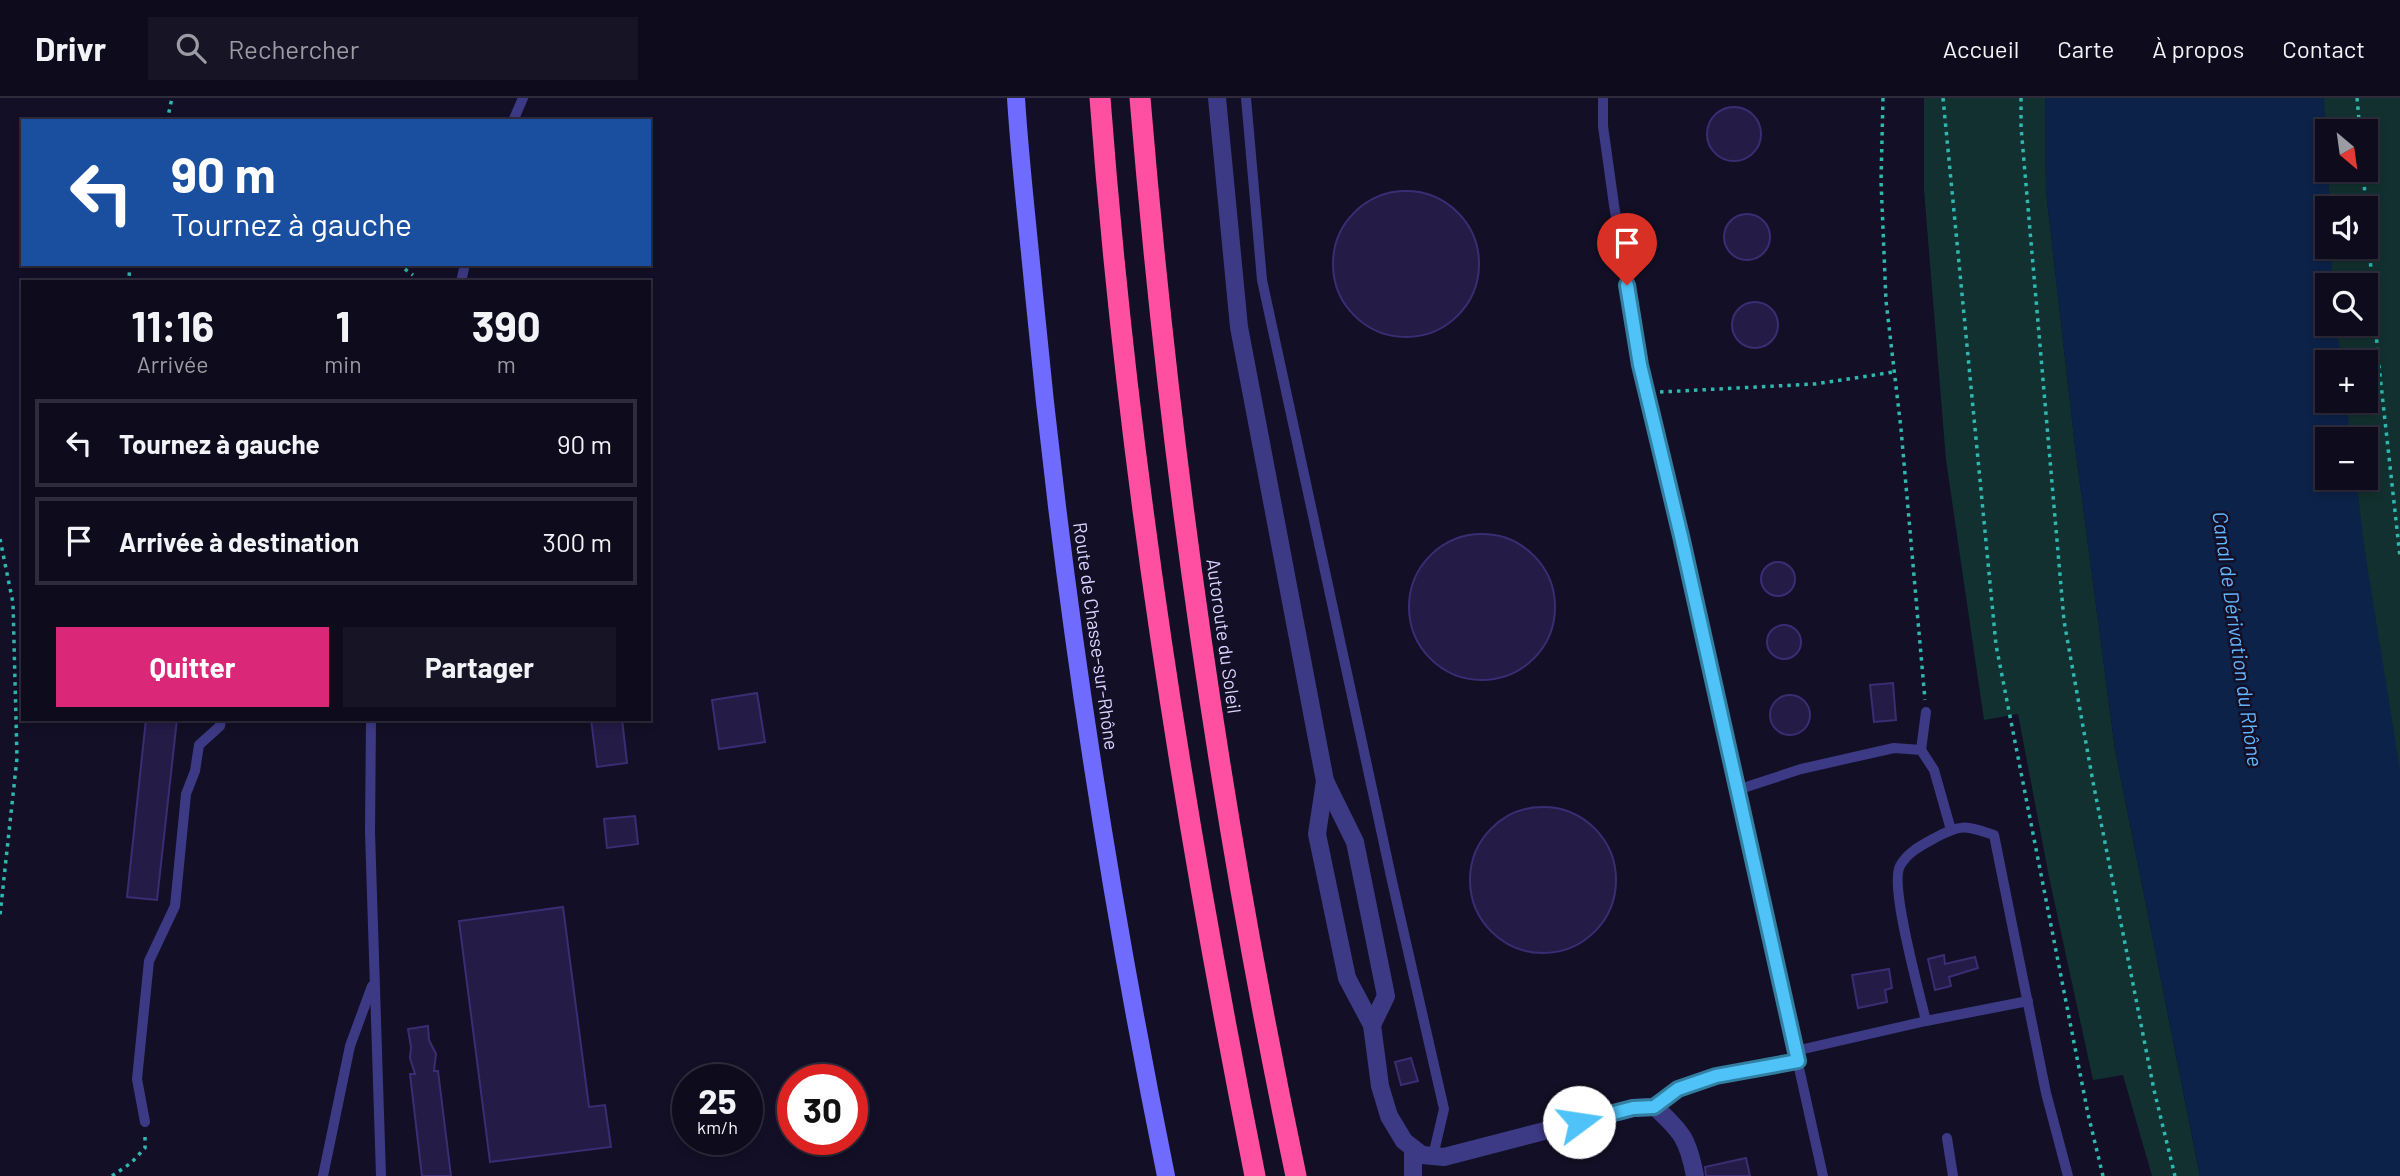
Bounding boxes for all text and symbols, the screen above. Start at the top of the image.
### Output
search box [148,17,638,80]
text: Drivr [35,28,106,68]
icon: search [172,29,210,67]
text: Rechercher [228,33,359,64]
text: Accueil [1943,34,2019,63]
text: Carte [2057,34,2114,63]
text: À propos [2152,34,2244,63]
text: Contact [2282,34,2365,63]
north arrow [2315,119,2378,182]
map controls [2315,119,2378,490]
text: 90 m [171,144,276,203]
icon: left [56,147,147,238]
button: sound [2315,196,2378,259]
text: Tournez à gauche [171,204,412,242]
pin [1597,213,1657,285]
icon: arrive [1608,224,1646,262]
button: search [2315,273,2378,336]
text: 11:16 [131,300,214,350]
text: 1 [335,300,350,350]
text: 390 [472,300,541,350]
text: Arrivée [137,350,208,378]
text: min [324,350,362,378]
text: m [497,350,516,378]
button: + [2315,350,2378,413]
icon: left [60,424,98,462]
button: − [2315,427,2378,490]
text: Tournez à gauche [119,428,320,459]
text: 90 m [557,428,612,459]
water label: Canal de Dérivation du Rhône [2208,510,2269,768]
street label: Route de Chasse-sur-Rhône [1069,521,1124,751]
icon: arrive [60,522,98,560]
text: Arrivée à destination [119,526,359,557]
text: 300 m [543,526,612,557]
street label: Autoroute du Soleil [1202,557,1247,715]
button: Quitter [56,627,329,707]
button: Partager [343,627,616,707]
speed limit sign: 30 [777,1064,868,1155]
text: 25 [698,1079,737,1121]
position arrow [1542,1085,1616,1159]
text: km/h [697,1116,738,1138]

